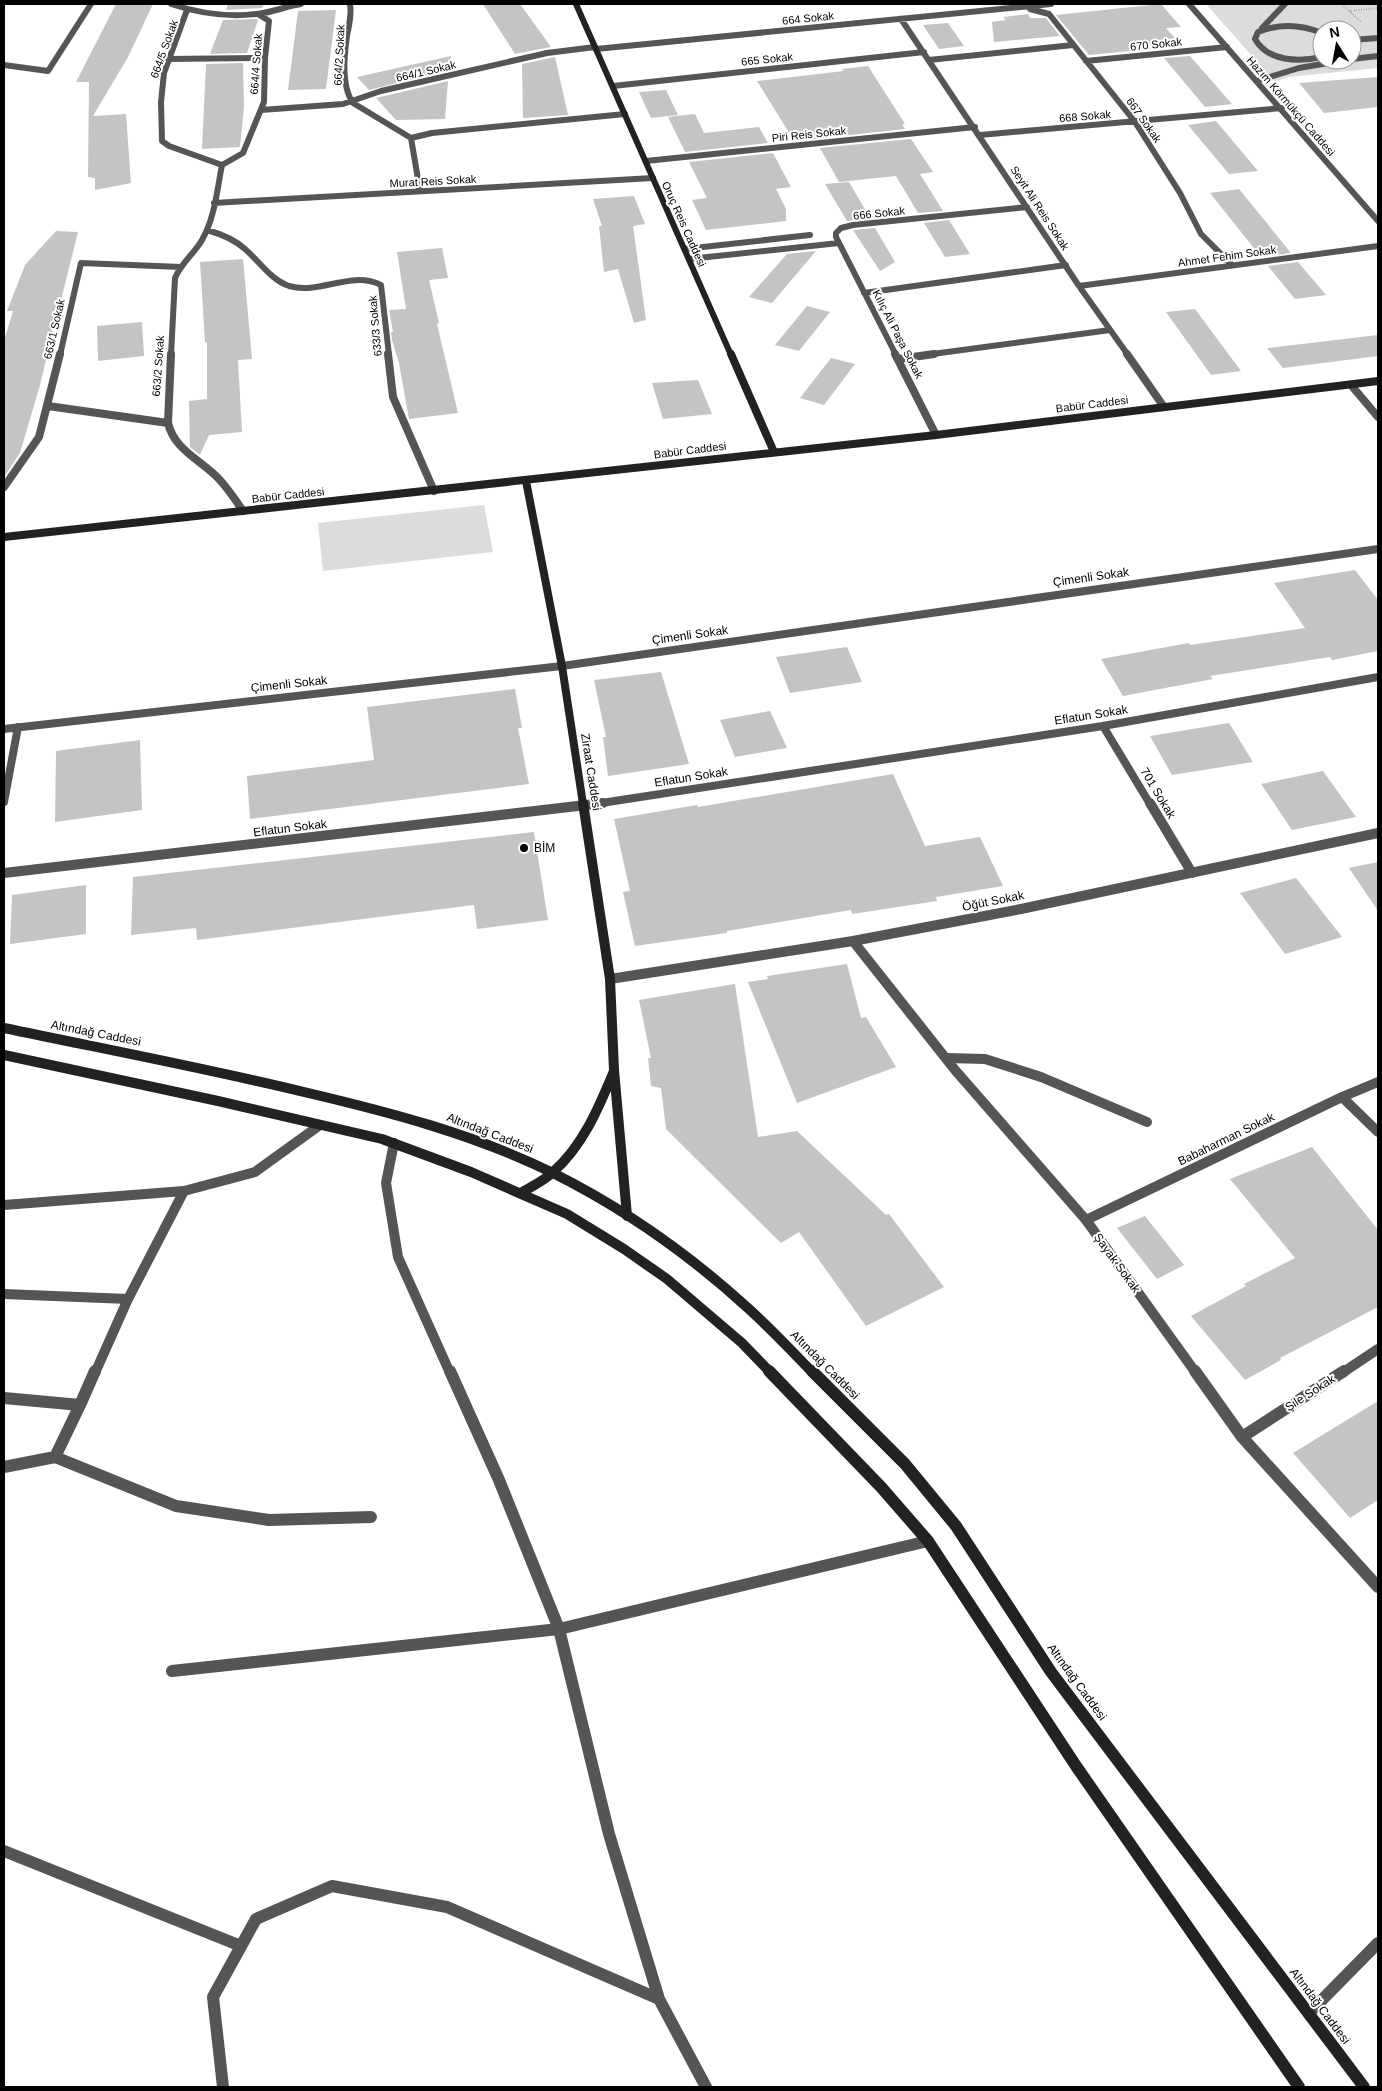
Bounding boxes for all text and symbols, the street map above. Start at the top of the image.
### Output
street label: 664 Sokak [782,9,835,27]
street label: 664/5 Sokak [148,18,180,80]
north arrow [1312,20,1362,70]
text: N [1328,23,1341,41]
street label: 664/2 Sokak [331,24,347,86]
street label: 664/4 Sokak [248,33,264,95]
street label: 670 Sokak [1130,35,1183,53]
street label: 665 Sokak [741,50,794,68]
street label: Hazım Körmükçü Caddesi [1245,54,1337,158]
street label: 664/1 Sokak [395,58,458,84]
street label: 667 Sokak [1124,95,1164,145]
street label: 668 Sokak [1059,108,1112,124]
street label: Piri Reis Sokak [771,124,847,144]
street label: Seyit Ali Reis Sokak [1008,164,1072,253]
street label: Murat Reis Sokak [389,173,477,189]
street label: Oruç Reis Caddesi [660,179,708,269]
street label: 666 Sokak [853,204,906,222]
street label: Ahmet Fehim Sokak [1177,243,1277,269]
street label: Kılıç Ali Paşa Sokak [870,288,926,381]
street label: 633/3 Sokak [366,295,384,357]
street label: 663/1 Sokak [41,297,67,360]
street label: 663/2 Sokak [150,335,166,397]
street label: Babür Caddesi [1055,394,1129,414]
street label: Babür Caddesi [653,440,727,460]
street label: Babür Caddesi [251,485,325,505]
street label: Çimenli Sokak [1052,565,1131,589]
street label: Çimenli Sokak [651,623,730,647]
street label: Çimenli Sokak [250,673,329,695]
street label: Eflatun Sokak [1053,702,1130,728]
street label: Ziraat Caddesi [578,732,604,812]
street label: Eflatun Sokak [653,764,730,790]
street label: 701 Sokak [1137,765,1179,822]
street label: Eflatun Sokak [252,816,329,839]
place label: BİM [534,841,555,855]
marker: BİM [518,842,530,854]
street label: Öğüt Sokak [961,888,1026,914]
street label: Altındağ Caddesi [50,1017,142,1049]
street label: Babaharman Sokak [1176,1109,1277,1168]
street label: Altındağ Caddesi [445,1110,535,1156]
street label: Şayak Sokak [1091,1231,1144,1296]
street label: Altındağ Caddesi [788,1328,862,1402]
street label: Şile Sokak [1282,1371,1338,1414]
street label: Altındağ Caddesi [1044,1641,1110,1723]
street label: Altındağ Caddesi [1287,1965,1353,2047]

